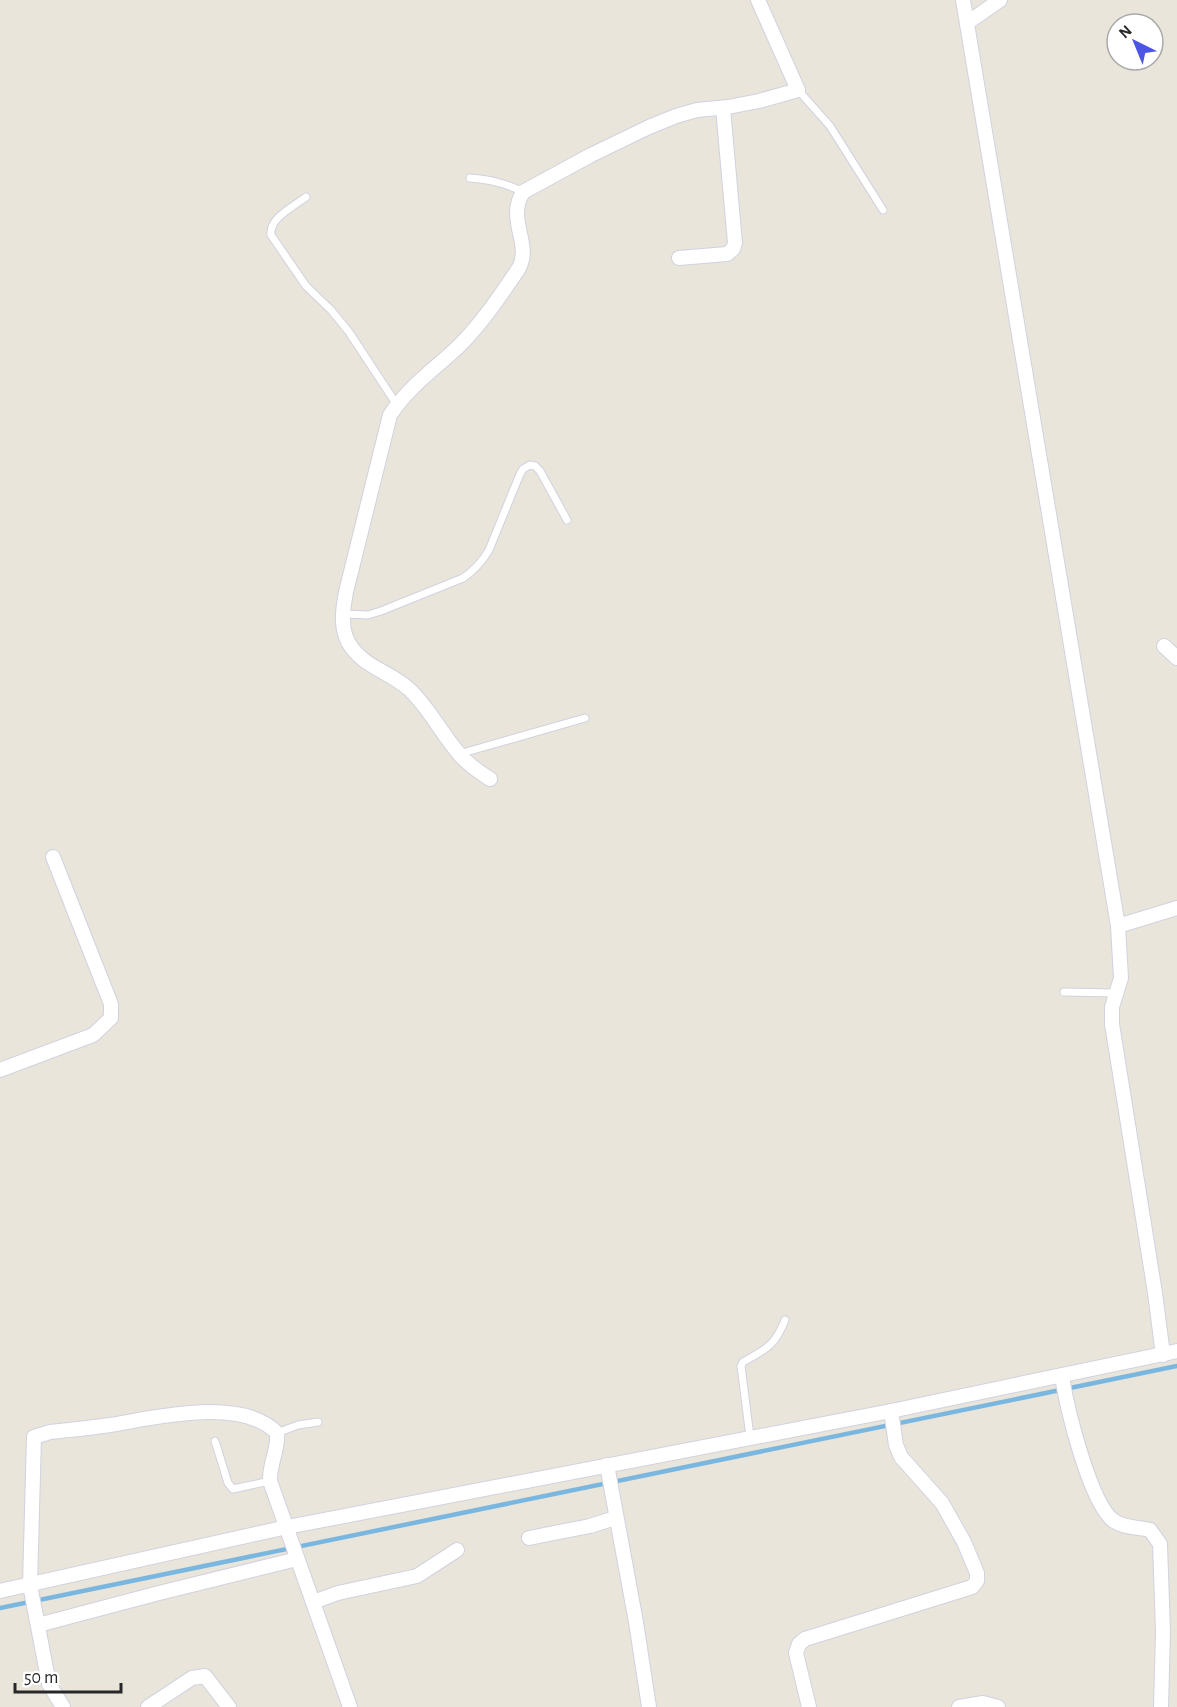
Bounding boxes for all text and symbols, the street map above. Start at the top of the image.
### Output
north arrow [1105,12,1165,72]
text: N [1116,22,1135,41]
scale bar [15,1656,122,1694]
text: 50 m [24,1669,58,1687]

